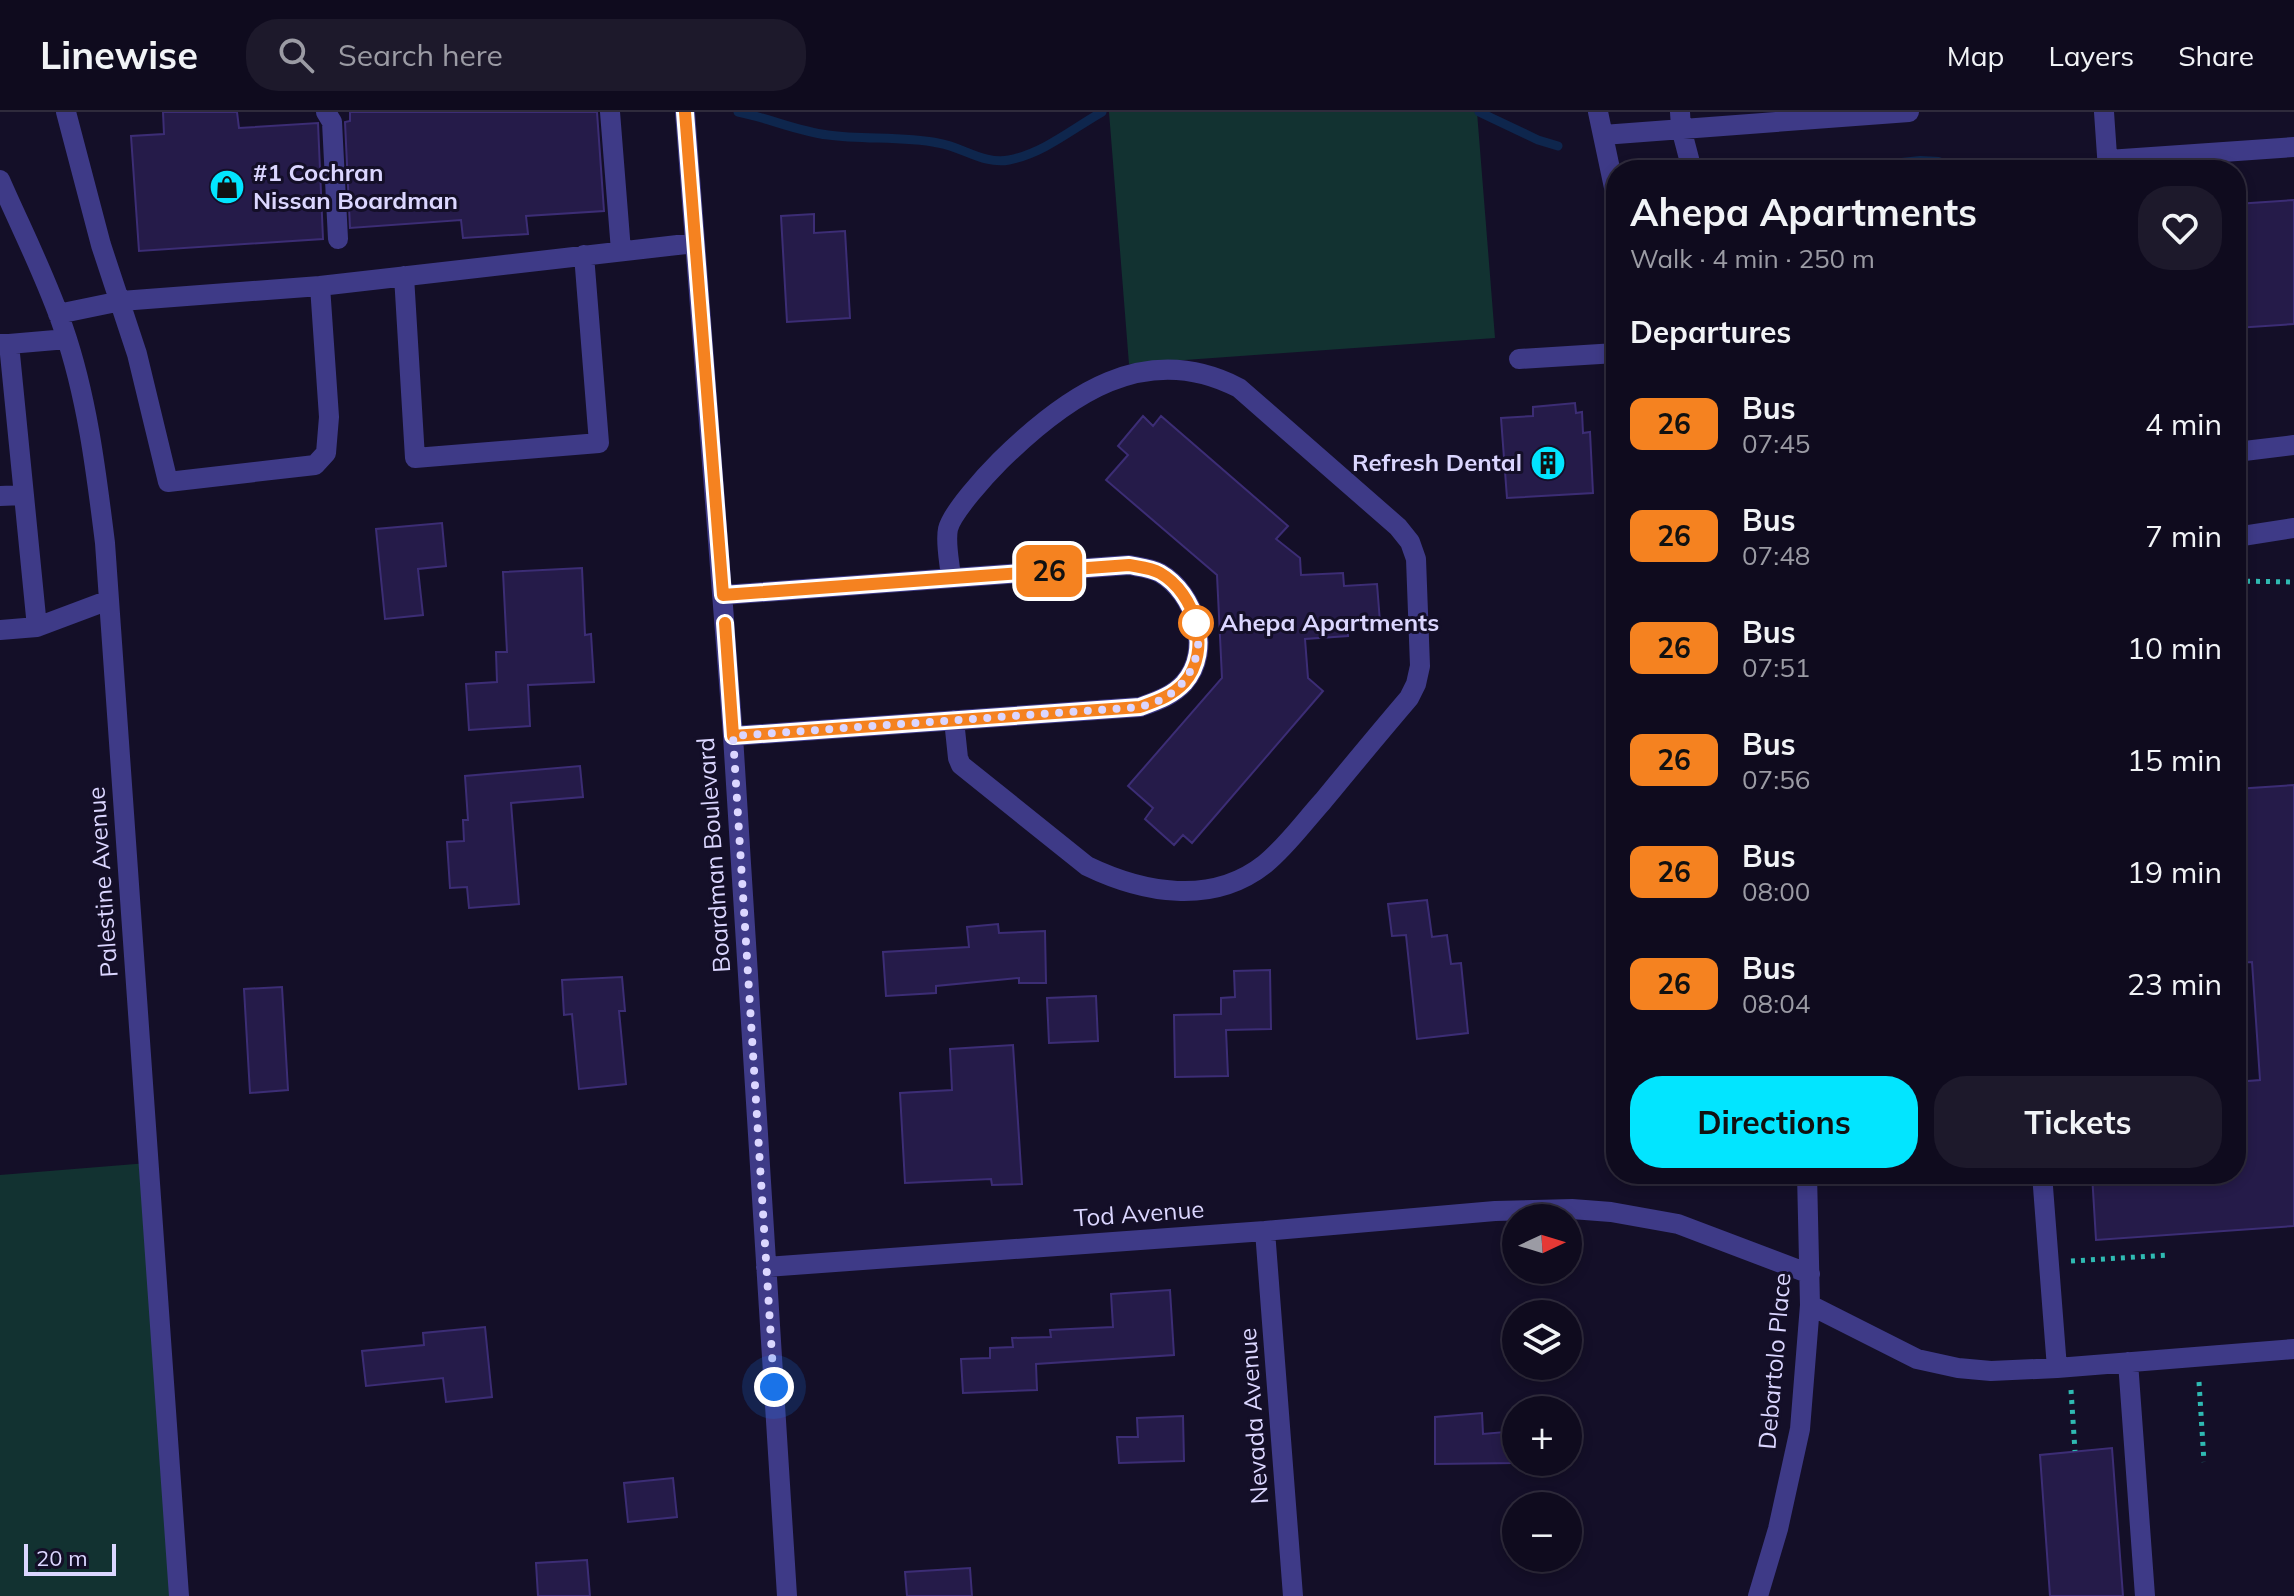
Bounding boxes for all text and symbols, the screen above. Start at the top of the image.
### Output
search box [246,19,806,91]
text: Linewise [40,31,198,79]
icon: search [274,33,318,77]
text: Search here [338,36,503,74]
text: Map [1947,38,2004,73]
text: Layers [2048,38,2134,73]
text: Share [2178,38,2254,73]
place label: #1 Cochran Nissan Boardman [253,157,458,215]
shop icon: #1 Cochran Nissan Boardman [208,168,246,206]
button: heart [2138,186,2222,270]
text: Ahepa Apartments [1630,188,1977,236]
text: Walk · 4 min · 250 m [1630,242,1875,275]
text: Departures [1630,313,1791,351]
text: Bus [1742,389,1796,427]
text: 4 min [2145,405,2222,443]
text: 26 [1657,406,1691,441]
text: 07:45 [1742,427,1810,460]
building icon: Refresh Dental [1529,444,1567,482]
place label: Refresh Dental [1352,447,1522,477]
text: Bus [1742,501,1796,539]
text: 7 min [2145,517,2222,555]
text: 26 [1657,518,1691,553]
text: 07:48 [1742,539,1810,572]
line badge: 26 [1013,545,1085,597]
text: 26 [1032,553,1066,588]
marker: Ahepa Apartments [1179,606,1213,640]
place label: Ahepa Apartments [1220,607,1439,637]
text: Bus [1742,613,1796,651]
text: 10 min [2127,629,2222,667]
text: 26 [1657,630,1691,665]
text: 07:51 [1742,651,1810,684]
text: Bus [1742,725,1796,763]
street label: Boardman Boulevard [690,737,736,974]
text: 15 min [2127,741,2222,779]
text: 26 [1657,742,1691,777]
text: 07:56 [1742,763,1810,796]
street label: Palestine Avenue [80,786,124,978]
text: Bus [1742,837,1796,875]
text: 19 min [2127,853,2222,891]
text: 26 [1657,854,1691,889]
text: 08:00 [1742,875,1810,908]
text: Bus [1742,949,1796,987]
text: 23 min [2127,965,2222,1003]
text: 26 [1657,966,1691,1001]
text: 08:04 [1742,987,1810,1020]
button: Directions [1630,1076,1918,1168]
button: Tickets [1934,1076,2222,1168]
street label: Tod Avenue [1073,1193,1205,1233]
north arrow [1502,1204,1582,1284]
map controls [1502,1204,1582,1572]
street label: Debartolo Place [1751,1271,1797,1451]
button: layers [1502,1300,1582,1380]
street label: Nevada Avenue [1232,1327,1274,1505]
your location [754,1367,794,1407]
button: + [1502,1396,1582,1476]
button: − [1502,1492,1582,1572]
scale bar [24,1540,116,1576]
text: 20 m [36,1544,87,1572]

